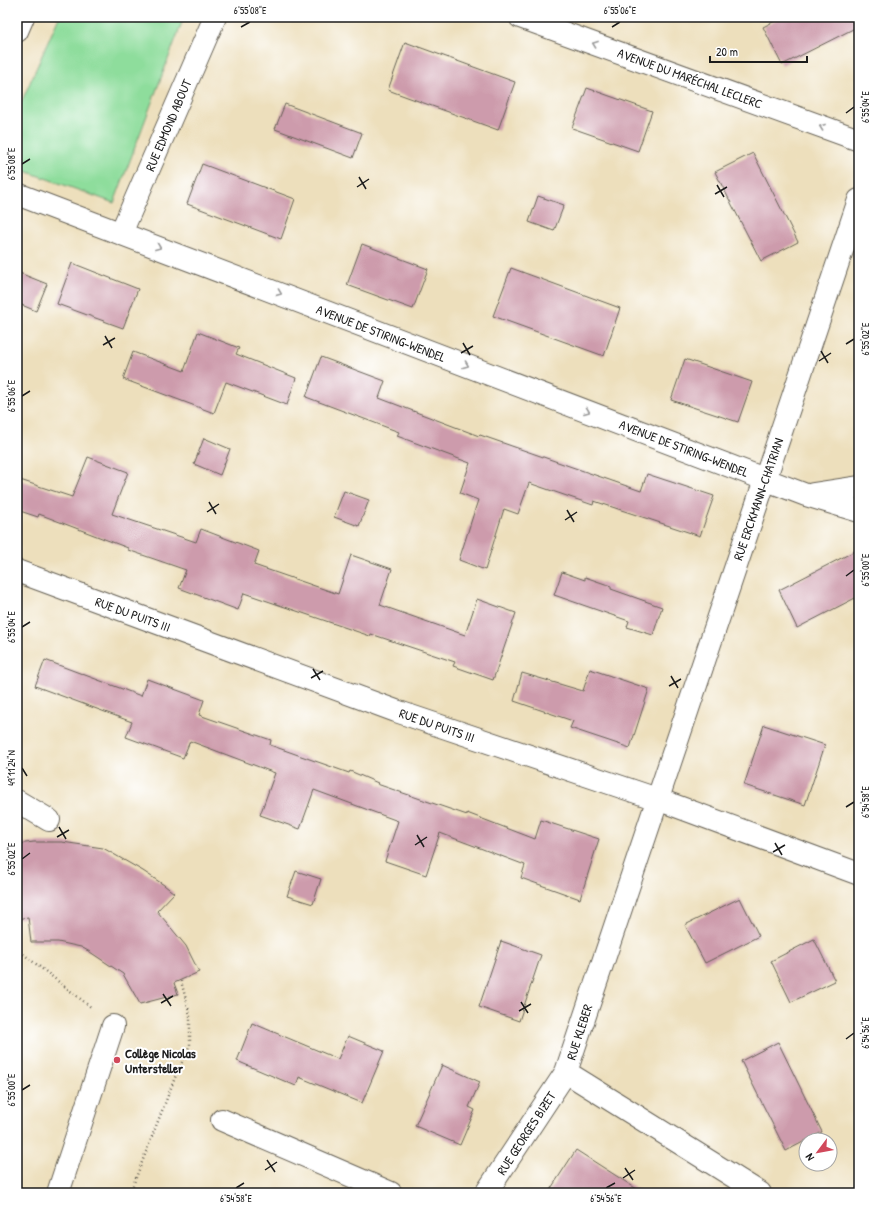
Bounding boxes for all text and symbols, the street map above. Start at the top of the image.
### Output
text: 6°55'08"E [234,4,267,17]
text: 6°55'06"E [604,4,637,17]
scale bar [710,38,807,64]
one-way arrow [591,40,598,49]
street label: AVENUE DU MARÉCHAL LECLERC [615,43,765,113]
text: 20 m [716,43,738,60]
street label: RUE EDMOND ABOUT [141,75,196,174]
text: 6°55'04"E [859,90,872,123]
one-way arrow [819,123,826,131]
text: 6°55'08"E [5,147,18,180]
one-way arrow [154,243,161,251]
one-way arrow [276,289,283,297]
street label: AVENUE DE STIRING-WENDEL [314,300,448,366]
text: 6°55'02"E [859,322,872,356]
one-way arrow [462,360,469,368]
text: 6°55'06"E [5,379,18,412]
one-way arrow [584,407,591,415]
street label: AVENUE DE STIRING-WENDEL [617,415,751,481]
street label: RUE ERCKMANN-CHATRIAN [729,435,787,563]
text: 6°55'00"E [859,553,872,586]
street label: RUE DU PUITS III [93,592,173,636]
text: 6°55'04"E [5,610,18,643]
street label: RUE DU PUITS III [397,704,477,746]
text: 49°11'24"N [5,750,18,786]
text: 6°54'58"E [859,785,872,818]
text: 6°55'02"E [5,842,18,876]
street label: RUE KLEBER [562,1002,596,1062]
text: 6°54'56"E [859,1017,872,1049]
place label: Collège Nicolas Untersteller [125,1044,196,1077]
marker: Collège Nicolas Untersteller [112,1055,122,1065]
text: 6°55'00"E [5,1073,18,1106]
street label: RUE GEORGES BIZET [492,1087,560,1178]
north arrow [798,1132,838,1172]
text: N [802,1151,817,1163]
text: 6°54'58"E [220,1192,253,1205]
text: 6°54'56"E [590,1192,622,1205]

